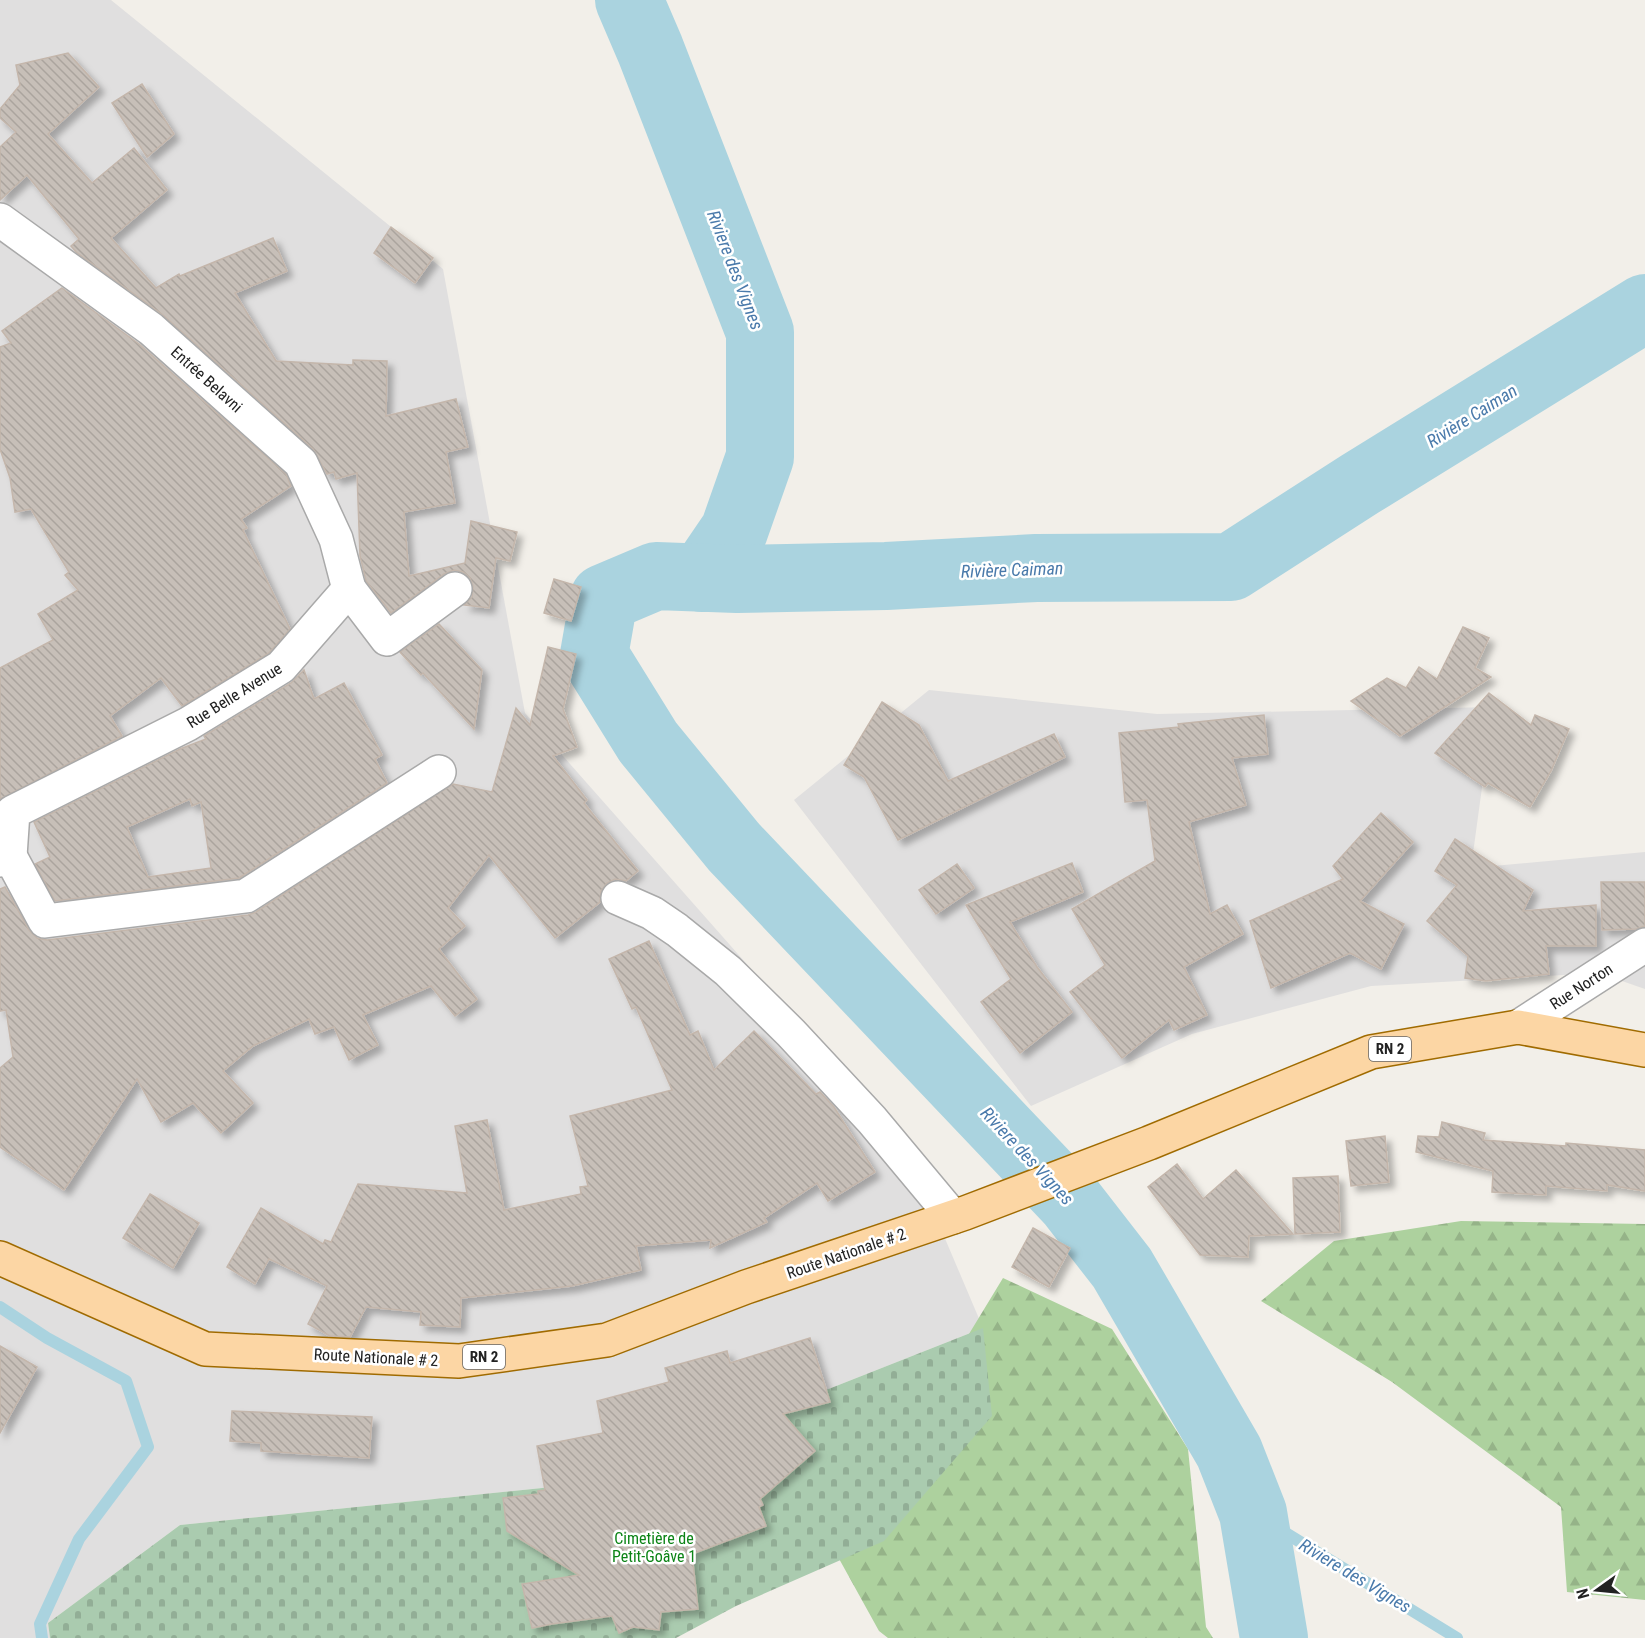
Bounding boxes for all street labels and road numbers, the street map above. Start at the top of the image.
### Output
street label: Entrée Belavni [167,342,246,416]
street label: Rue Belle Avenue [183,659,285,732]
street label: Rue Norton [1546,959,1616,1014]
road number: RN 2 [1369,1037,1411,1061]
street label: Route Nationale # 2 [784,1224,908,1283]
street label: Route Nationale # 2 [313,1345,439,1370]
road number: RN 2 [463,1345,505,1369]

